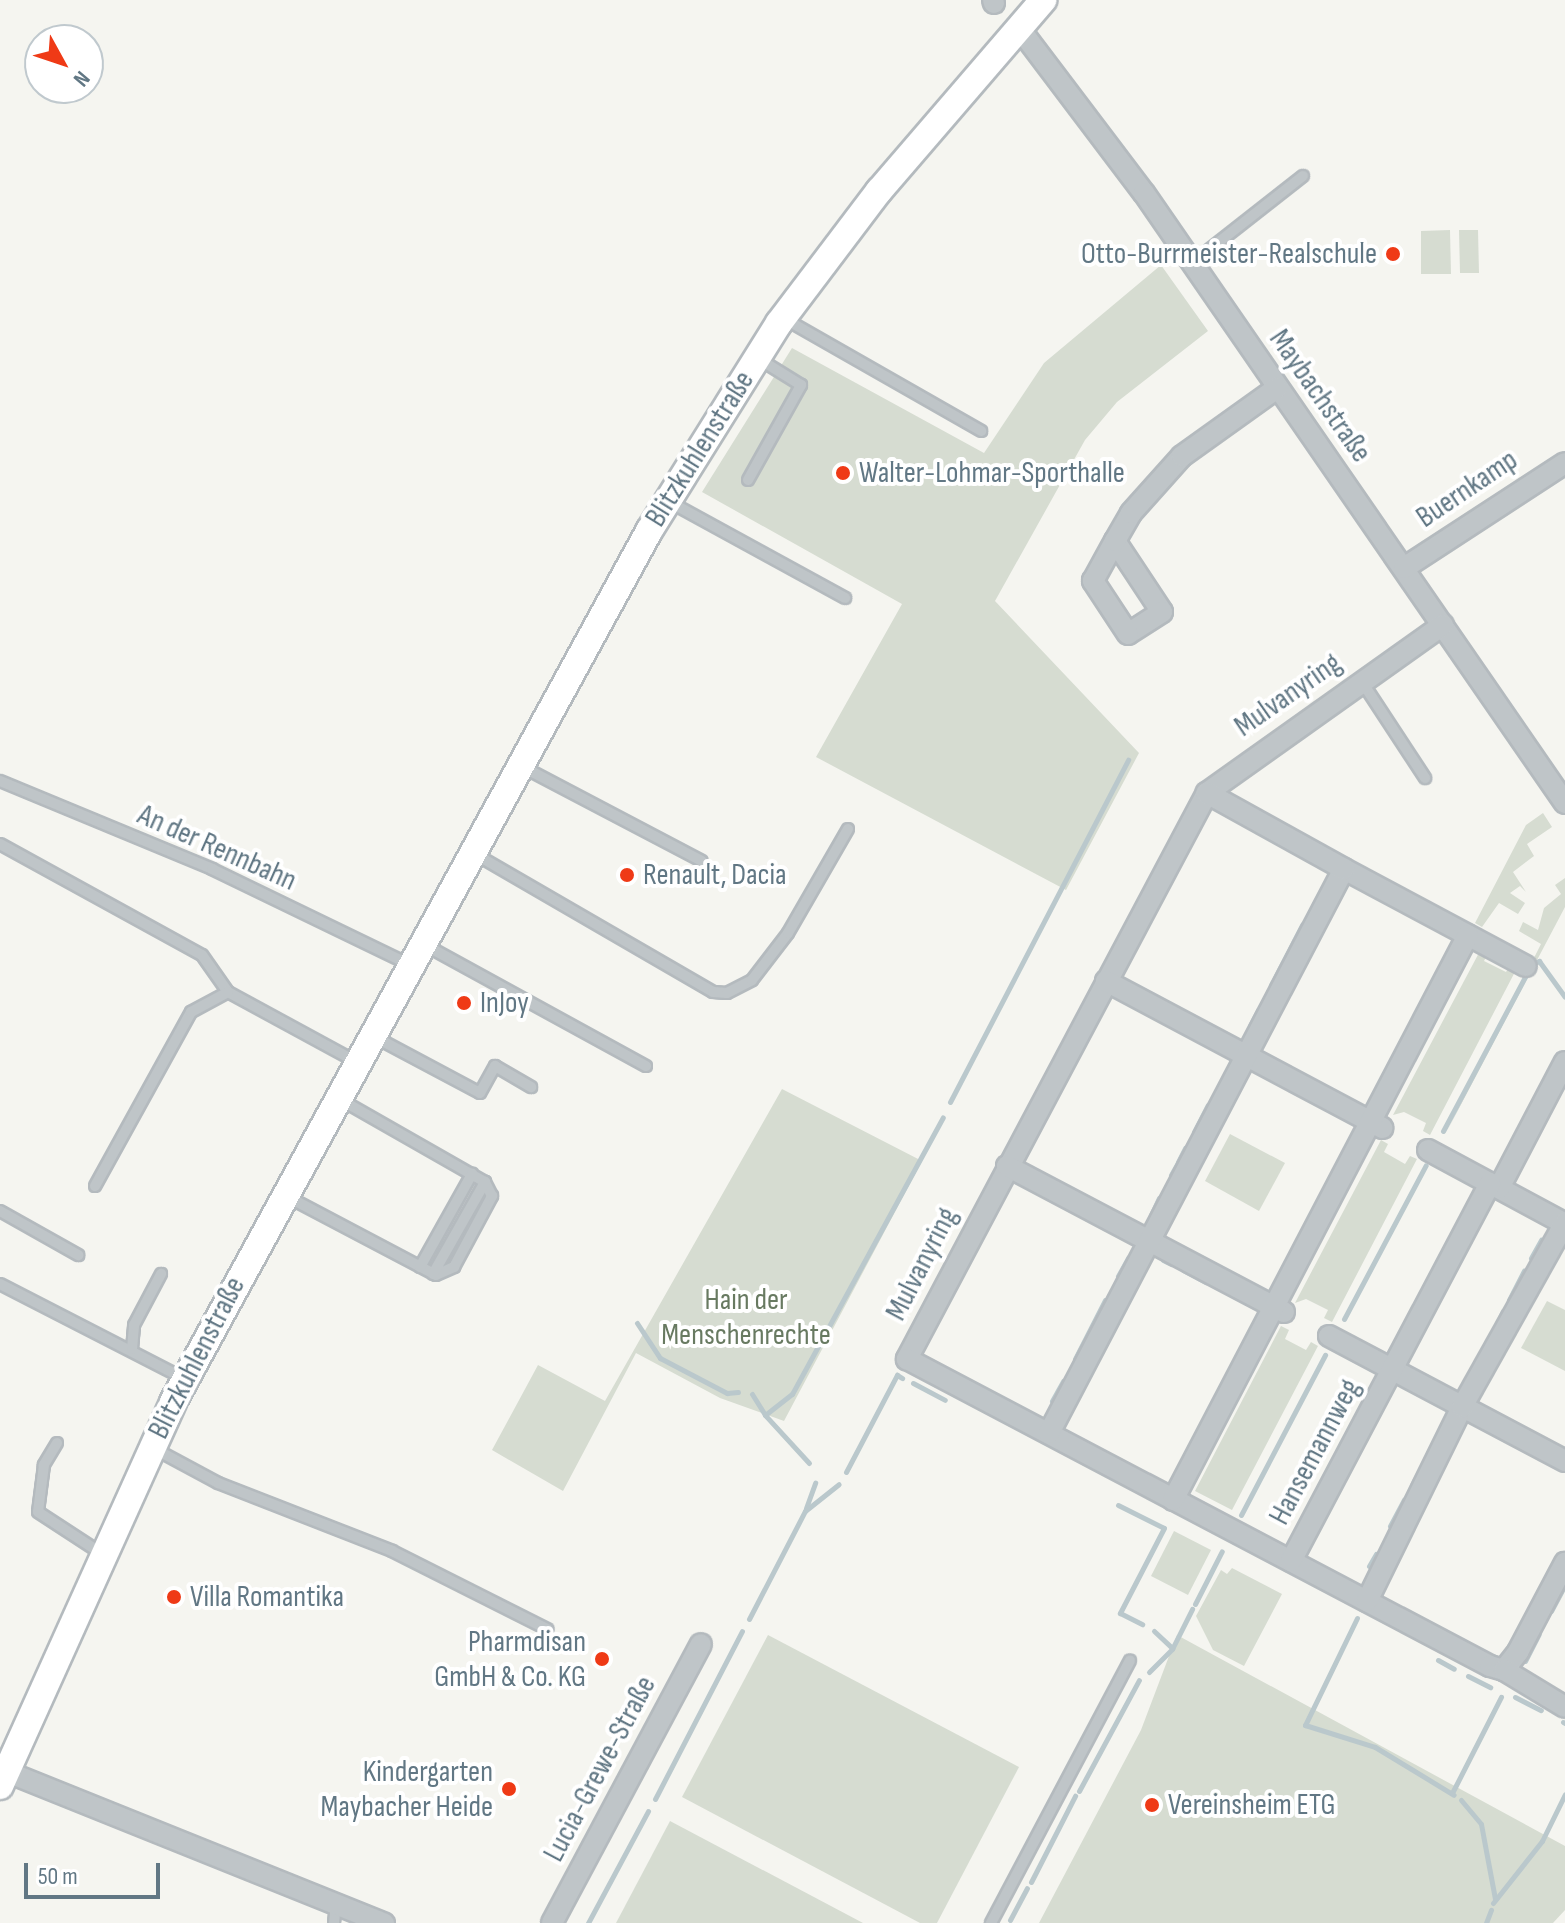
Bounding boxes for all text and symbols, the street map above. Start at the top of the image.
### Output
north arrow [24,24,104,104]
text: N [67,65,95,92]
place label: Otto-Burrmeister-Realschule [1081,236,1377,272]
marker: Otto-Burrmeister-Realschule [1384,245,1402,263]
street label: Maybachstraße [1261,323,1379,469]
street label: Blitzkuhlenstraße [638,364,762,534]
street label: Buernkamp [1410,442,1524,536]
place label: Walter-Lohmar-Sporthalle [859,455,1125,491]
marker: Walter-Lohmar-Sporthalle [834,464,852,482]
street label: Mulvanyring [1228,645,1348,745]
street label: An der Rennbahn [132,797,302,899]
place label: Renault, Dacia [643,857,787,893]
marker: Renault, Dacia [618,866,636,884]
place label: InJoy [480,985,529,1021]
marker: InJoy [455,994,473,1012]
street label: Mulvanyring [878,1201,966,1327]
street label: Blitzkuhlenstraße [141,1271,253,1445]
park label: Hain der Menschenrechte [661,1282,831,1352]
street label: Hansemannweg [1262,1373,1368,1531]
place label: Villa Romantika [190,1579,344,1615]
marker: Villa Romantika [165,1588,183,1606]
place label: Pharmdisan GmbH & Co. KG [434,1624,586,1694]
marker: Pharmdisan GmbH & Co. KG [593,1650,611,1668]
street label: Lucia-Grewe-Straße [536,1670,664,1868]
place label: Kindergarten Maybacher Heide [321,1754,493,1824]
marker: Kindergarten Maybacher Heide [500,1780,518,1798]
place label: Vereinsheim ETG [1168,1787,1336,1823]
marker: Vereinsheim ETG [1143,1796,1161,1814]
scale bar [28,1847,164,1897]
text: 50 m [38,1862,78,1891]

